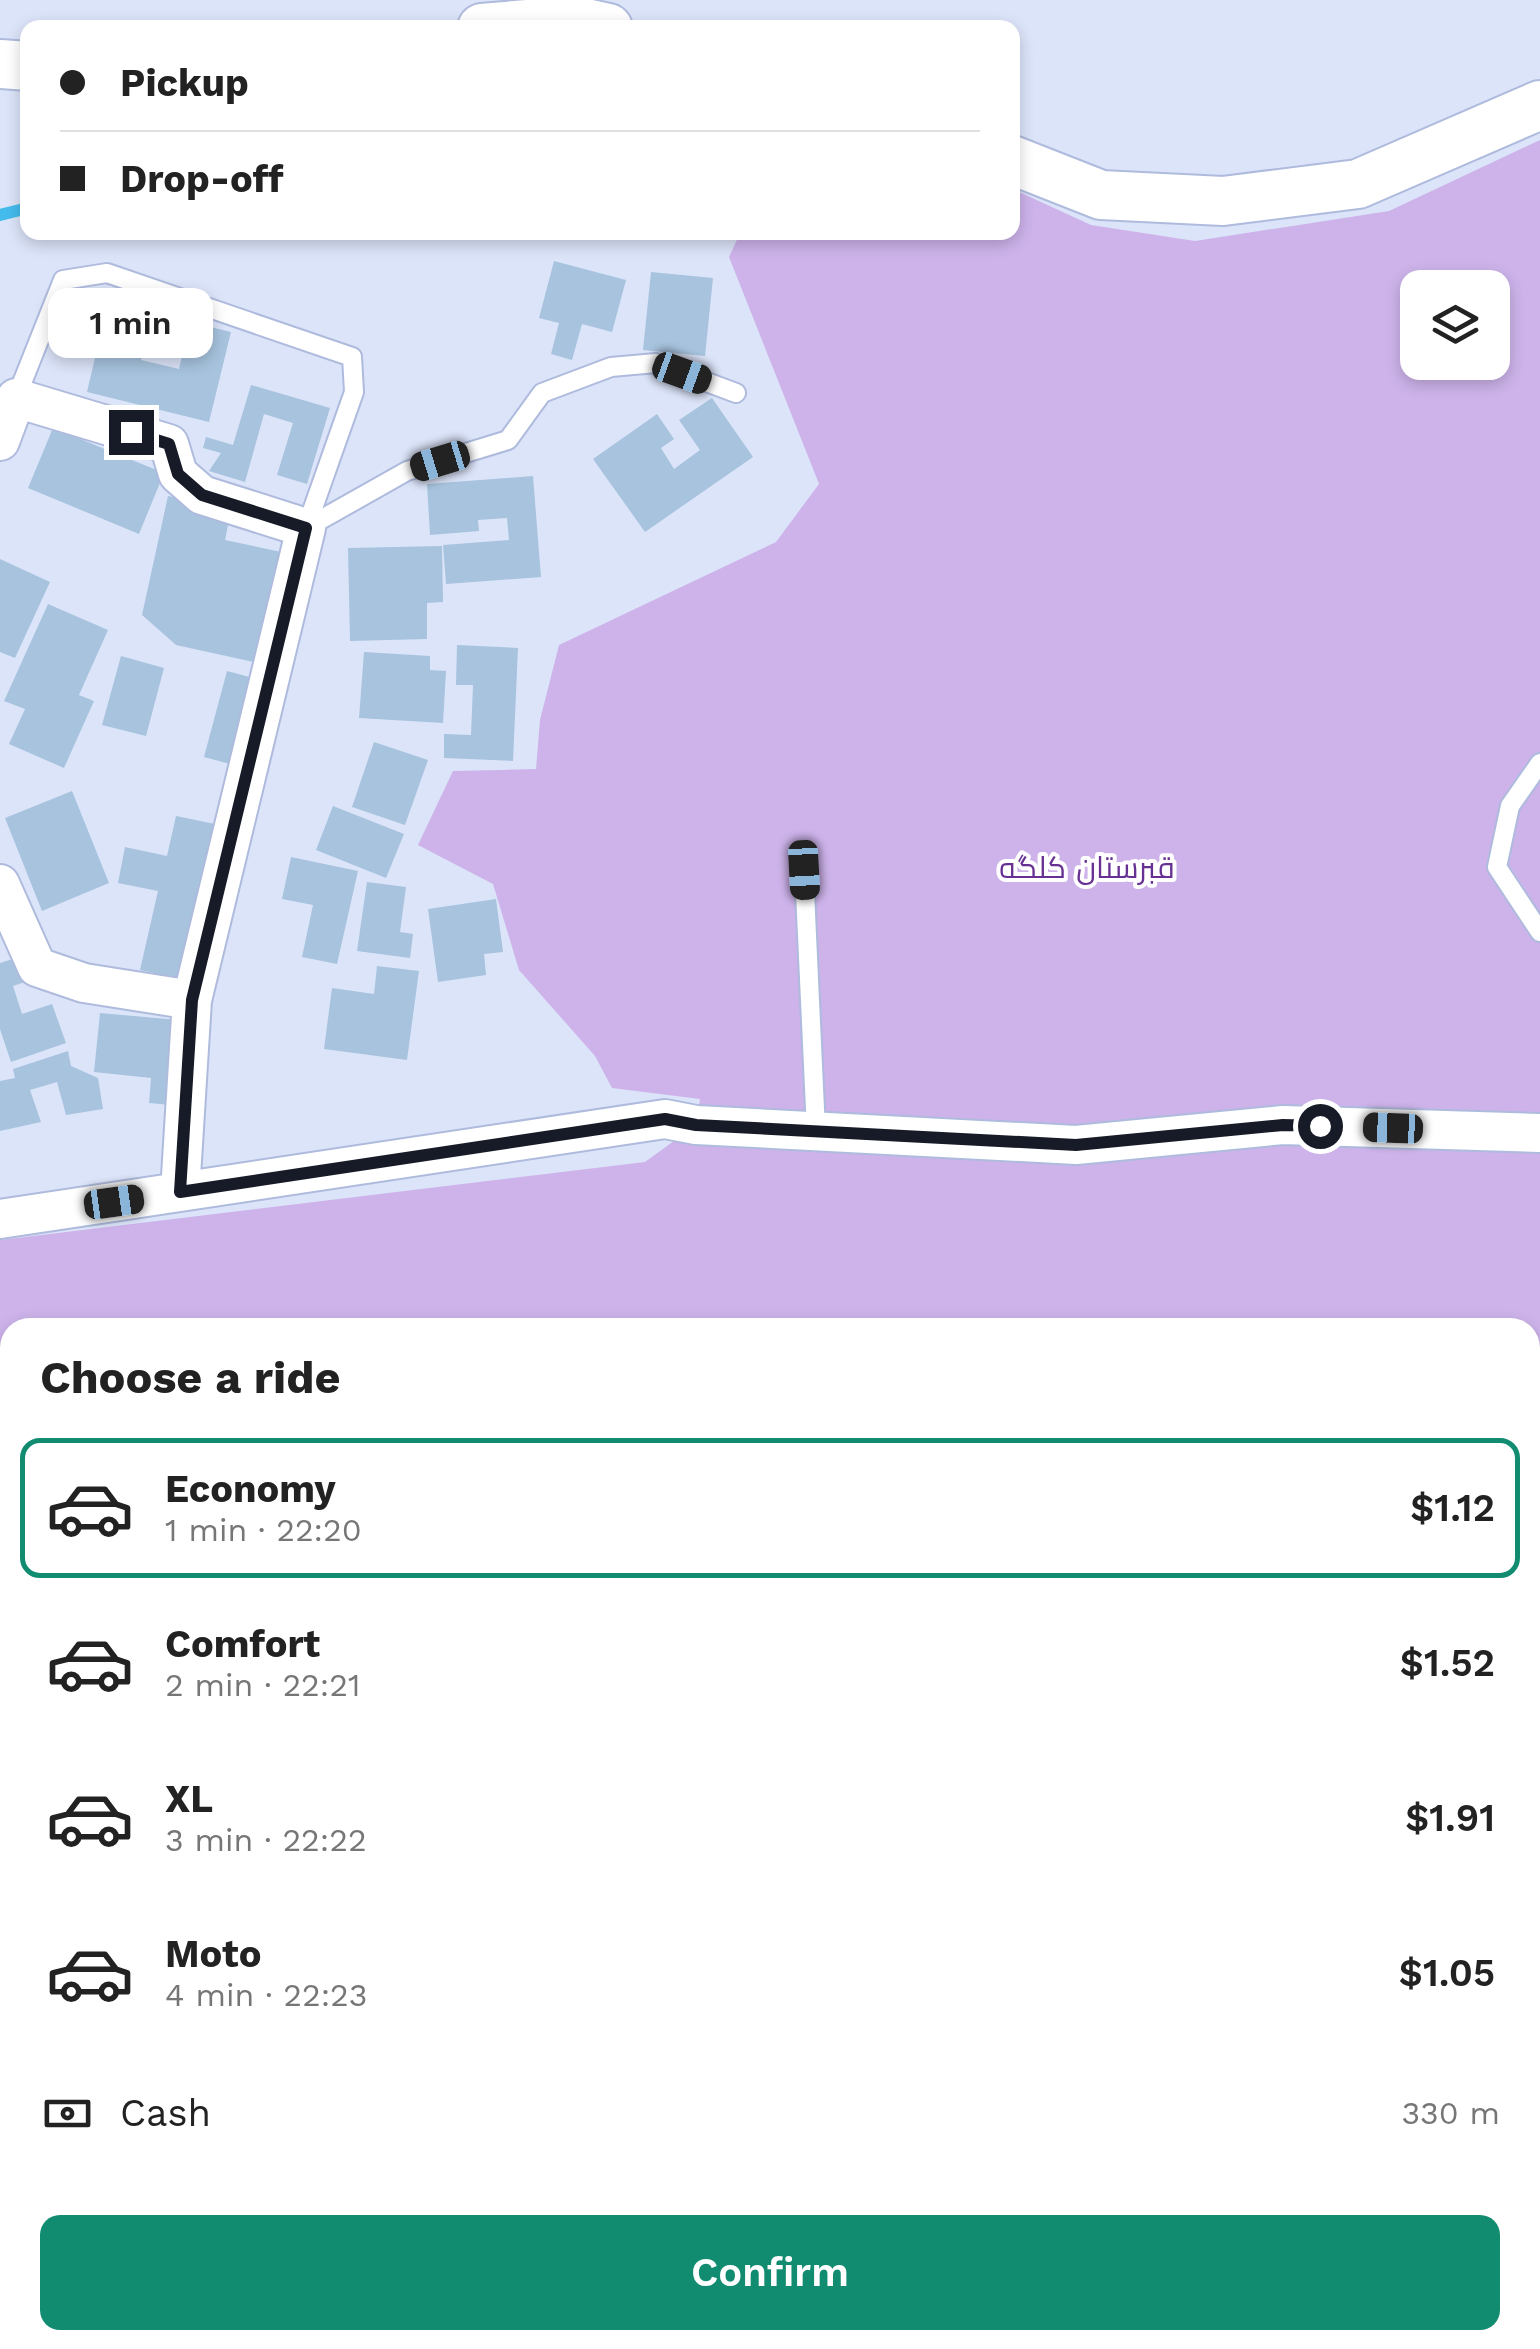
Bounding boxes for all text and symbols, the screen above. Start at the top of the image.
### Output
text: Pickup [120,61,249,105]
text: Drop-off [120,157,284,201]
map controls [1400,270,1510,380]
button: layers [1400,270,1510,380]
callout: 1 min [48,287,214,357]
text: 1 min [89,304,172,342]
car [649,349,715,397]
route end [109,410,154,455]
car [407,438,473,484]
car [787,839,821,901]
park label: قبرستان کلگه [999,850,1175,885]
route start [1298,1104,1343,1149]
car [1362,1112,1424,1144]
car [82,1183,146,1221]
text: Choose a ride [40,1351,340,1404]
icon: car [45,1463,135,1553]
text: Economy [165,1467,336,1511]
text: $1.12 [1410,1486,1495,1530]
text: 1 min · 22:20 [165,1511,362,1549]
icon: car [45,1618,135,1708]
text: Comfort [165,1622,320,1666]
text: $1.52 [1400,1641,1495,1685]
text: 2 min · 22:21 [165,1666,360,1704]
icon: car [45,1773,135,1863]
text: XL [165,1777,213,1821]
text: $1.91 [1405,1796,1495,1840]
text: 3 min · 22:22 [165,1821,367,1859]
icon: car [45,1928,135,2018]
text: Moto [165,1932,261,1976]
text: $1.05 [1399,1951,1495,1995]
text: 4 min · 22:23 [165,1976,367,2014]
icon: cash [40,2086,95,2141]
text: Cash [120,2091,211,2135]
text: 330 m [1401,2094,1500,2132]
button: Confirm [40,2215,1500,2330]

